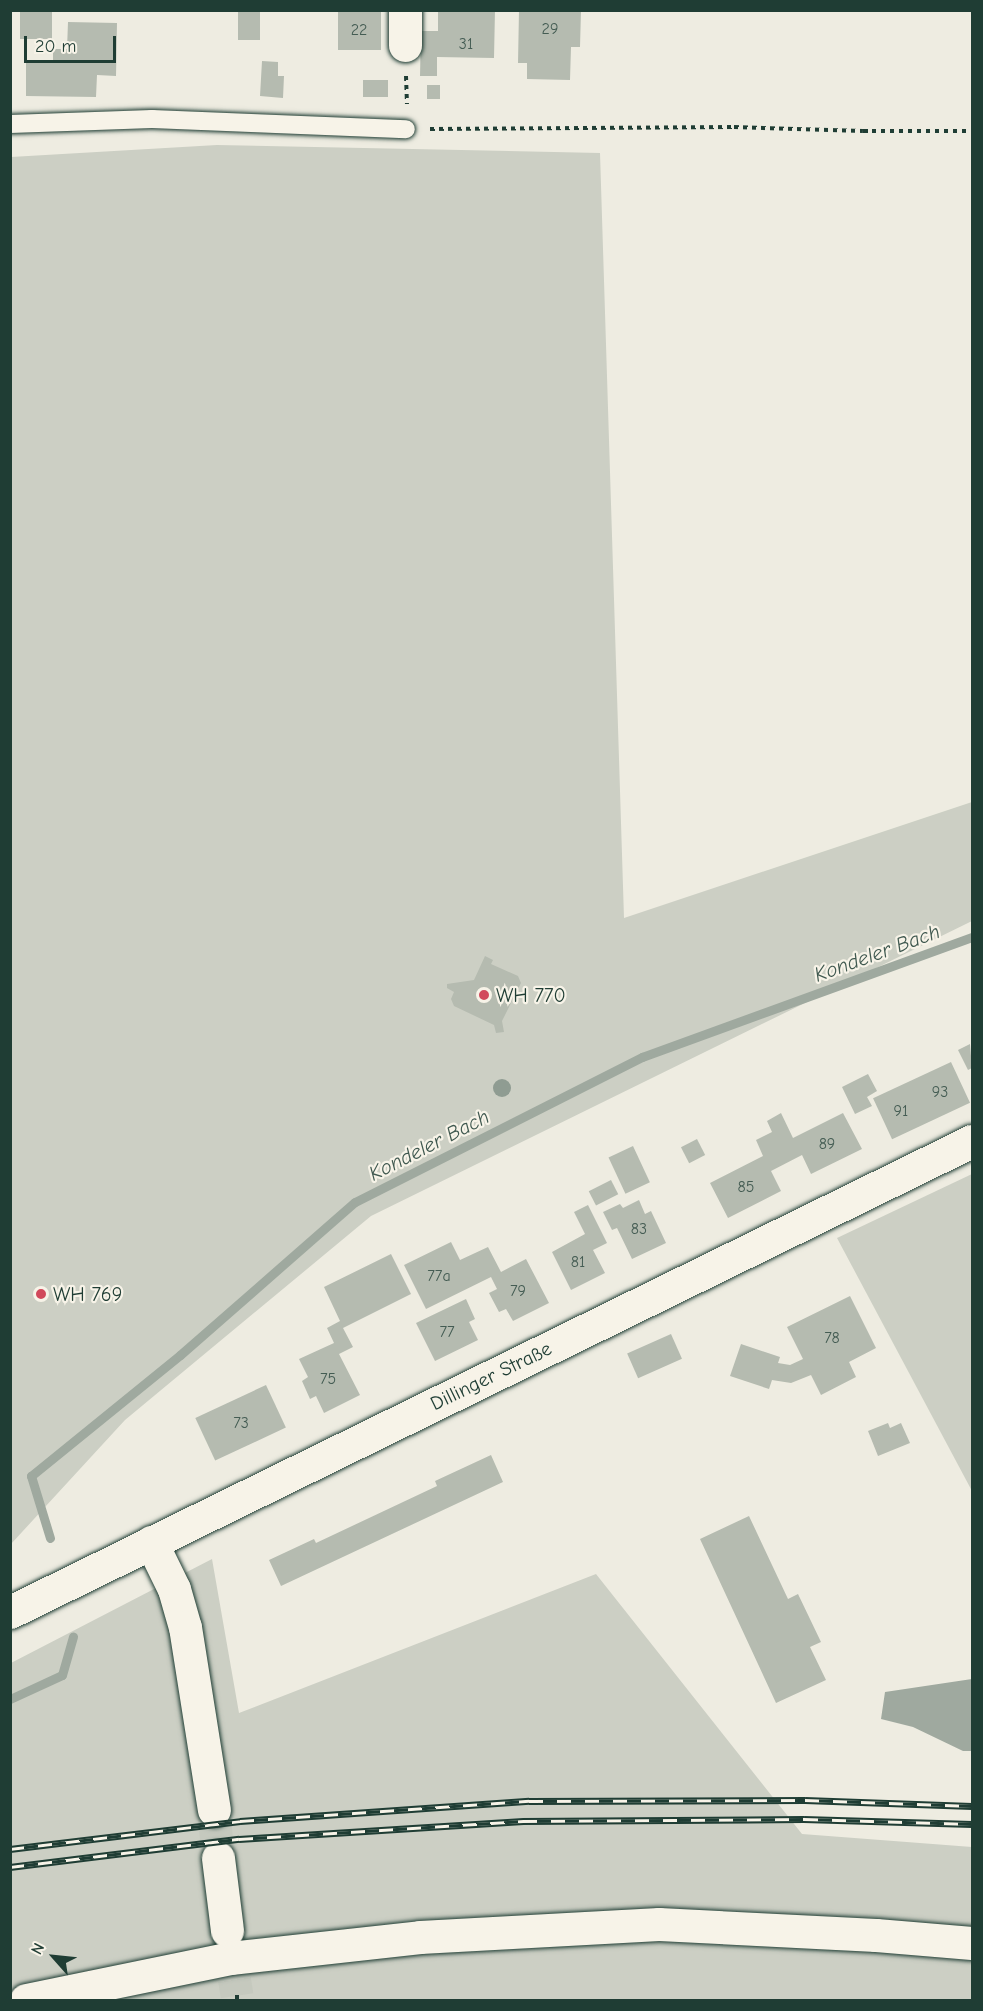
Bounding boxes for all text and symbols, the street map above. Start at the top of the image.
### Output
house number: 29 [542,19,558,39]
house number: 22 [351,20,367,40]
scale bar [27,24,118,62]
house number: 31 [459,34,473,54]
text: 20 m [35,36,76,57]
water label: Kondeler Bach [811,919,943,987]
place label: WH 770 [496,983,566,1007]
marker: WH 770 [477,988,491,1002]
house number: 93 [932,1082,948,1102]
house number: 91 [894,1101,908,1121]
water label: Kondeler Bach [364,1104,494,1186]
house number: 89 [819,1134,835,1154]
house number: 85 [738,1177,754,1197]
house number: 83 [631,1219,647,1239]
house number: 81 [571,1252,585,1272]
house number: 77a [427,1266,451,1286]
house number: 79 [510,1281,526,1301]
place label: WH 769 [53,1282,122,1306]
marker: WH 769 [34,1287,48,1301]
house number: 77 [439,1322,455,1342]
house number: 78 [824,1328,840,1348]
street label: Dillinger Straße [426,1336,556,1416]
house number: 75 [320,1369,336,1389]
house number: 73 [233,1413,249,1433]
north arrow [24,1927,84,1987]
text: N [28,1940,48,1958]

